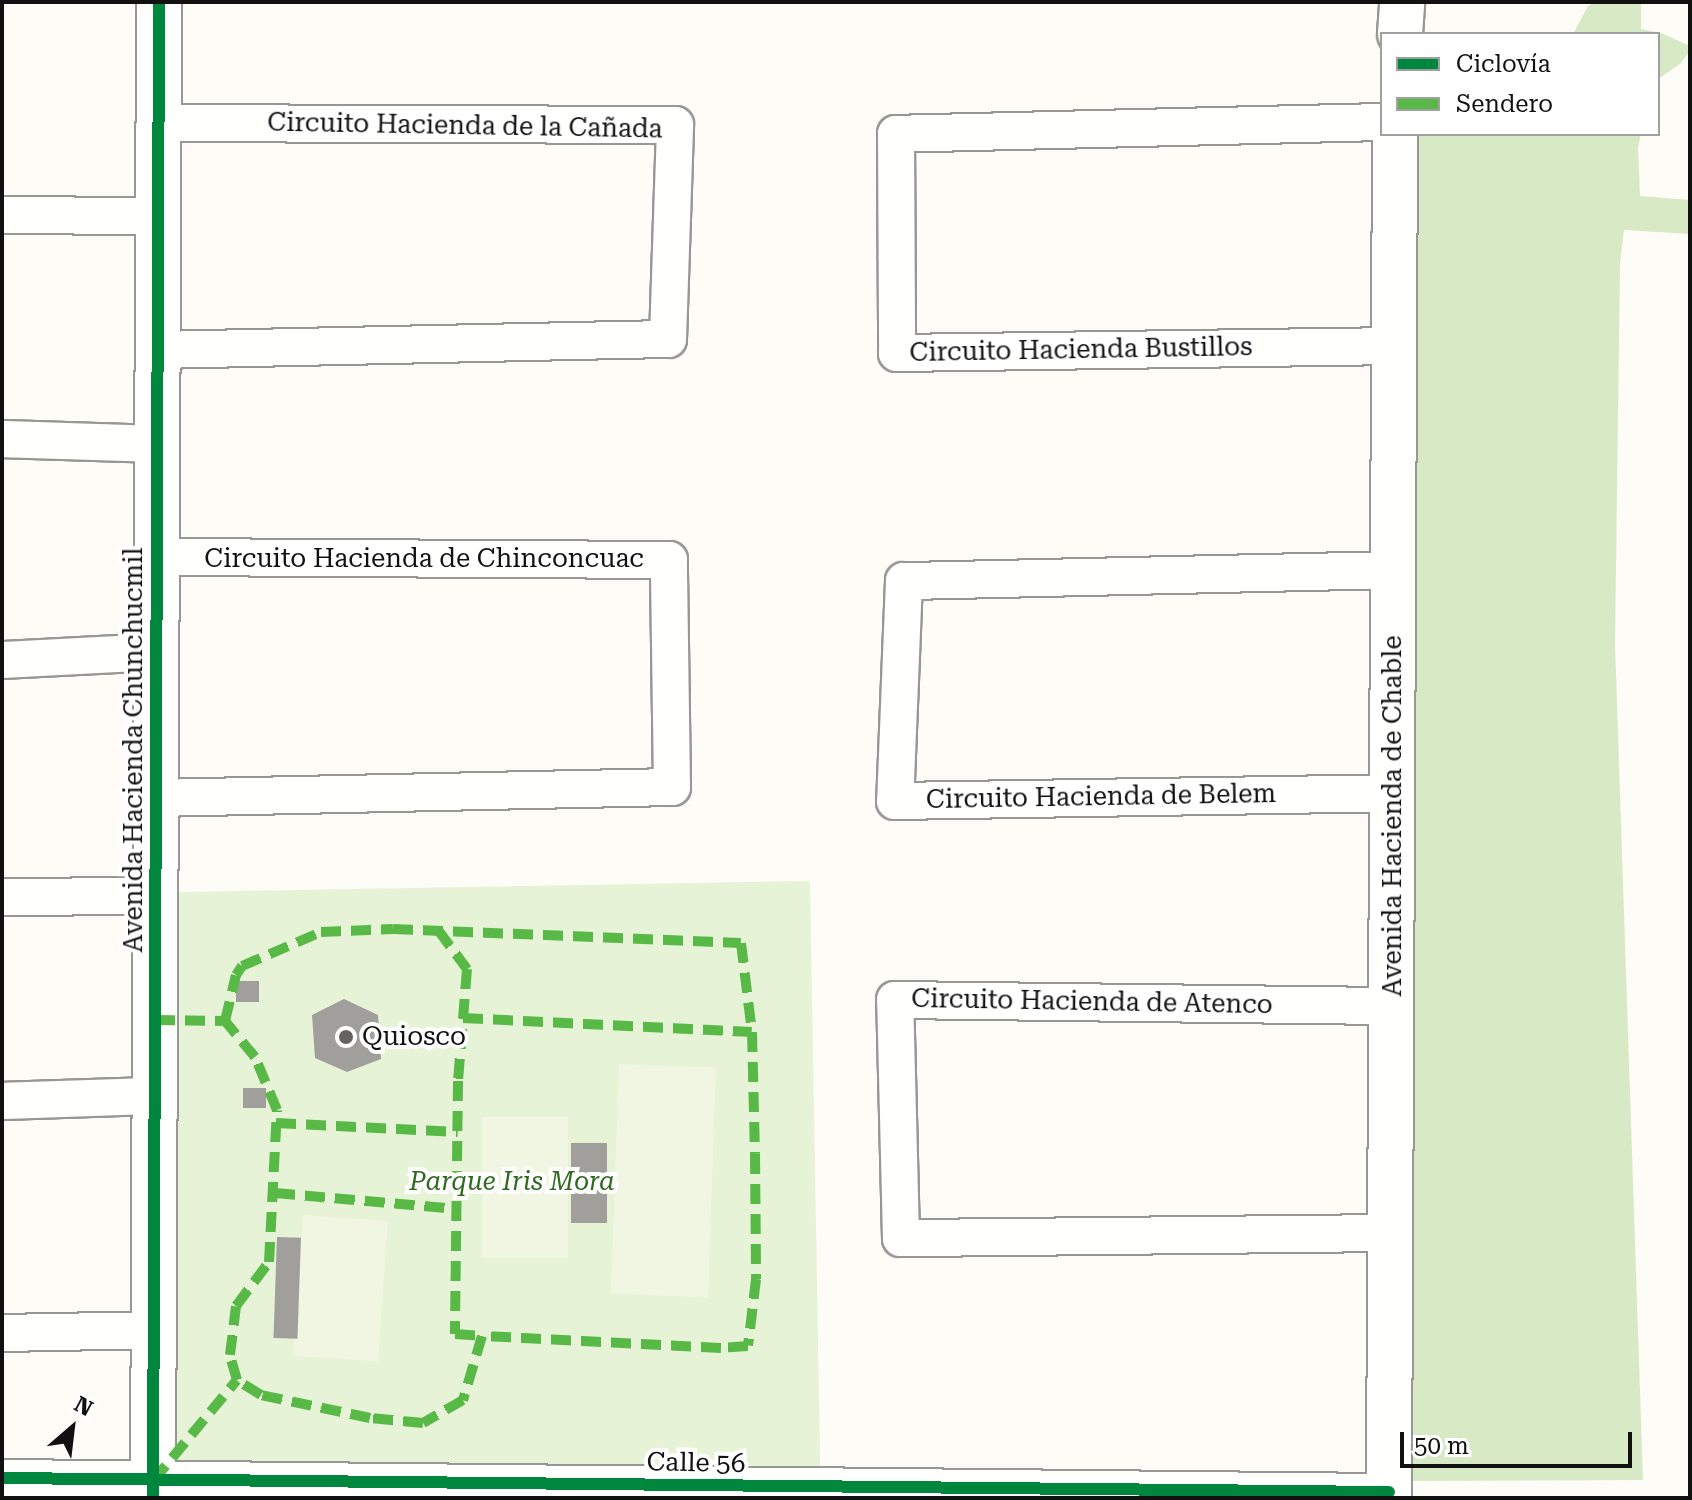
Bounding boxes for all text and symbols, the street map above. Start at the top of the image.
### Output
legend [1380,32,1660,136]
text: Ciclovía [1456,50,1551,78]
text: Sendero [1456,90,1553,118]
street label: Circuito Hacienda de la Cañada [267,107,663,145]
street label: Circuito Hacienda Bustillos [909,331,1253,369]
street label: Circuito Hacienda de Chinconcuac [204,543,644,575]
street label: Avenida Hacienda Chunchucmil [118,547,150,953]
street label: Avenida Hacienda de Chable [1377,635,1409,997]
street label: Circuito Hacienda de Belem [926,778,1276,816]
street label: Circuito Hacienda de Atenco [911,983,1273,1021]
place label: Quiosco [362,1021,466,1053]
marker: Quiosco [337,1028,355,1046]
park label: Parque Iris Mora [409,1166,615,1198]
north arrow [32,1388,112,1468]
text: N [70,1391,97,1421]
scale bar [1404,1416,1636,1466]
text: 50 m [1414,1432,1469,1460]
street label: Calle 56 [646,1447,746,1479]

